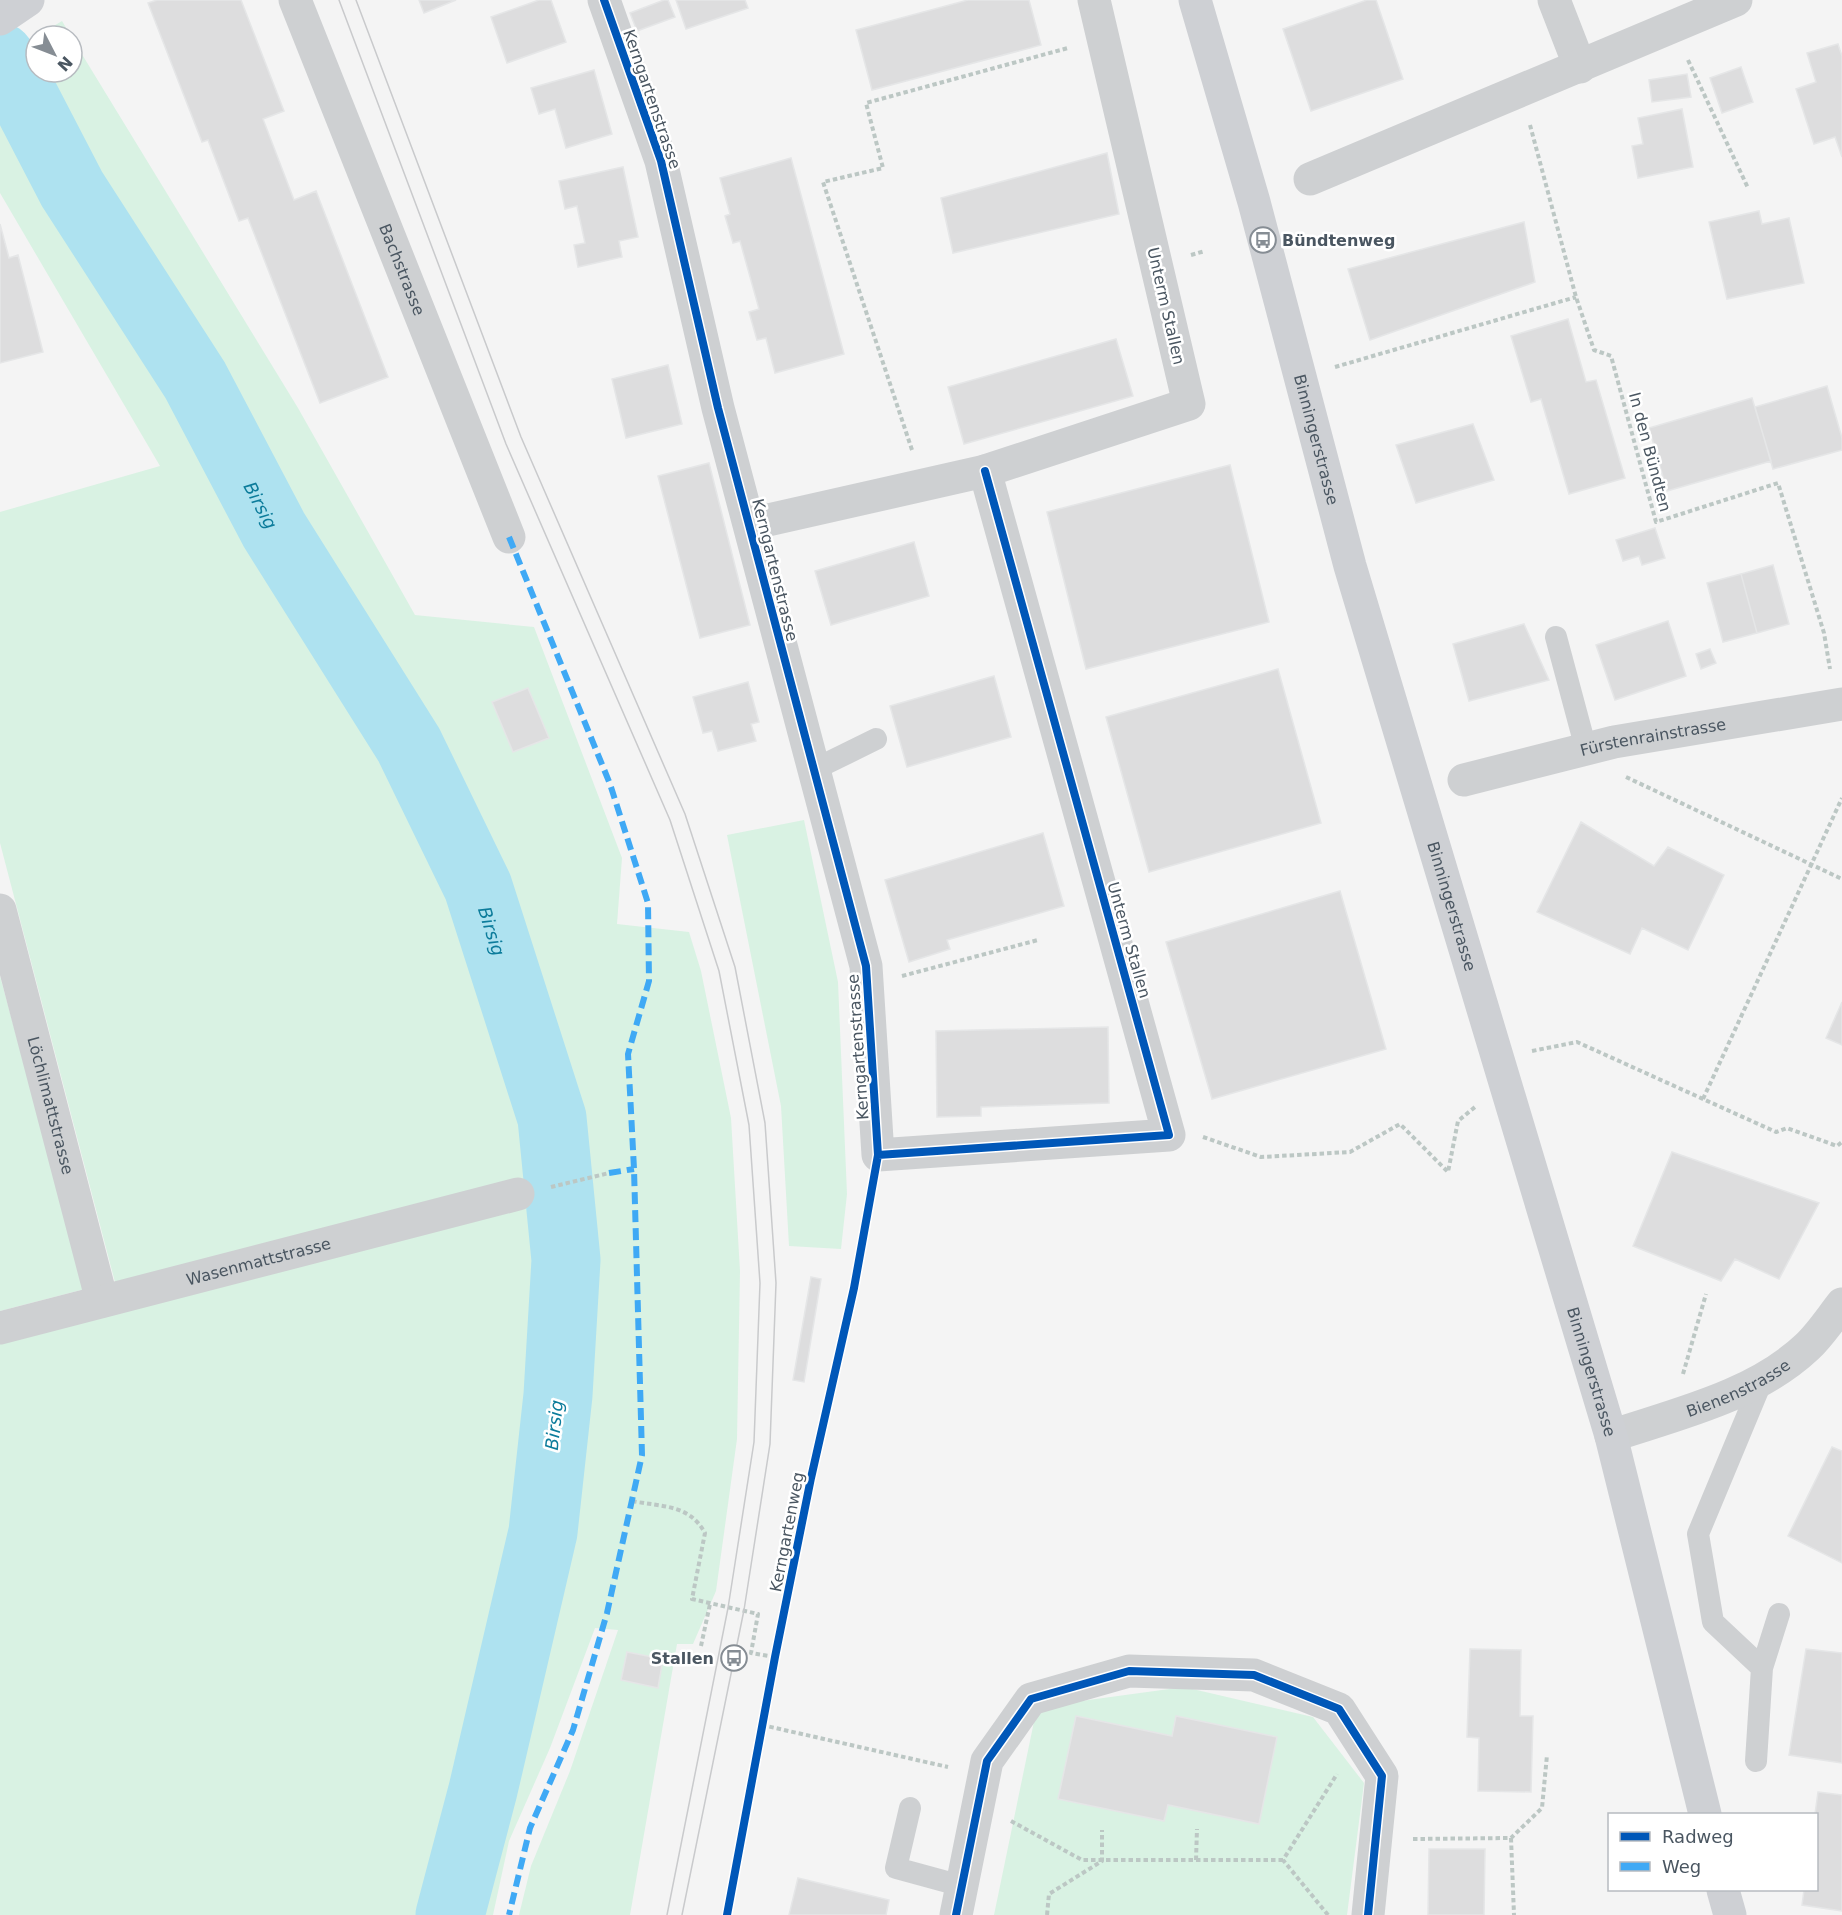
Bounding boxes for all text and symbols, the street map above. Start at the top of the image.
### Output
north arrow [24,24,84,84]
street label: Kerngartenstrasse [619,27,685,171]
text: N [53,52,76,75]
street label: Bachstrasse [376,221,429,318]
bus stop icon: Bündtenweg [1248,225,1278,255]
place label: Bündtenweg [1282,231,1395,250]
street label: Unterm Stallen [1143,245,1189,367]
street label: Binningerstrasse [1290,372,1343,507]
street label: In den Bündten [1625,390,1675,514]
water label: Birsig [240,478,282,532]
street label: Kerngartenstrasse [748,497,802,643]
street label: Fürstenrainstrasse [1578,714,1727,760]
street label: Binningerstrasse [1424,839,1480,973]
street label: Unterm Stallen [1103,880,1155,1000]
water label: Birsig [474,904,510,958]
street label: Kerngartenstrasse [843,973,873,1121]
street label: Löchlimattstrasse [24,1034,78,1176]
street label: Wasenmattstrasse [184,1233,333,1289]
street label: Binningerstrasse [1563,1305,1620,1439]
street label: Bienenstrasse [1684,1355,1794,1421]
water label: Birsig [541,1399,567,1451]
street label: Kerngartenweg [766,1470,808,1594]
bus stop icon: Stallen [719,1643,749,1673]
place label: Stallen [651,1649,714,1668]
legend [1608,1813,1818,1891]
text: Radweg [1662,1826,1734,1847]
text: Weg [1662,1856,1701,1877]

